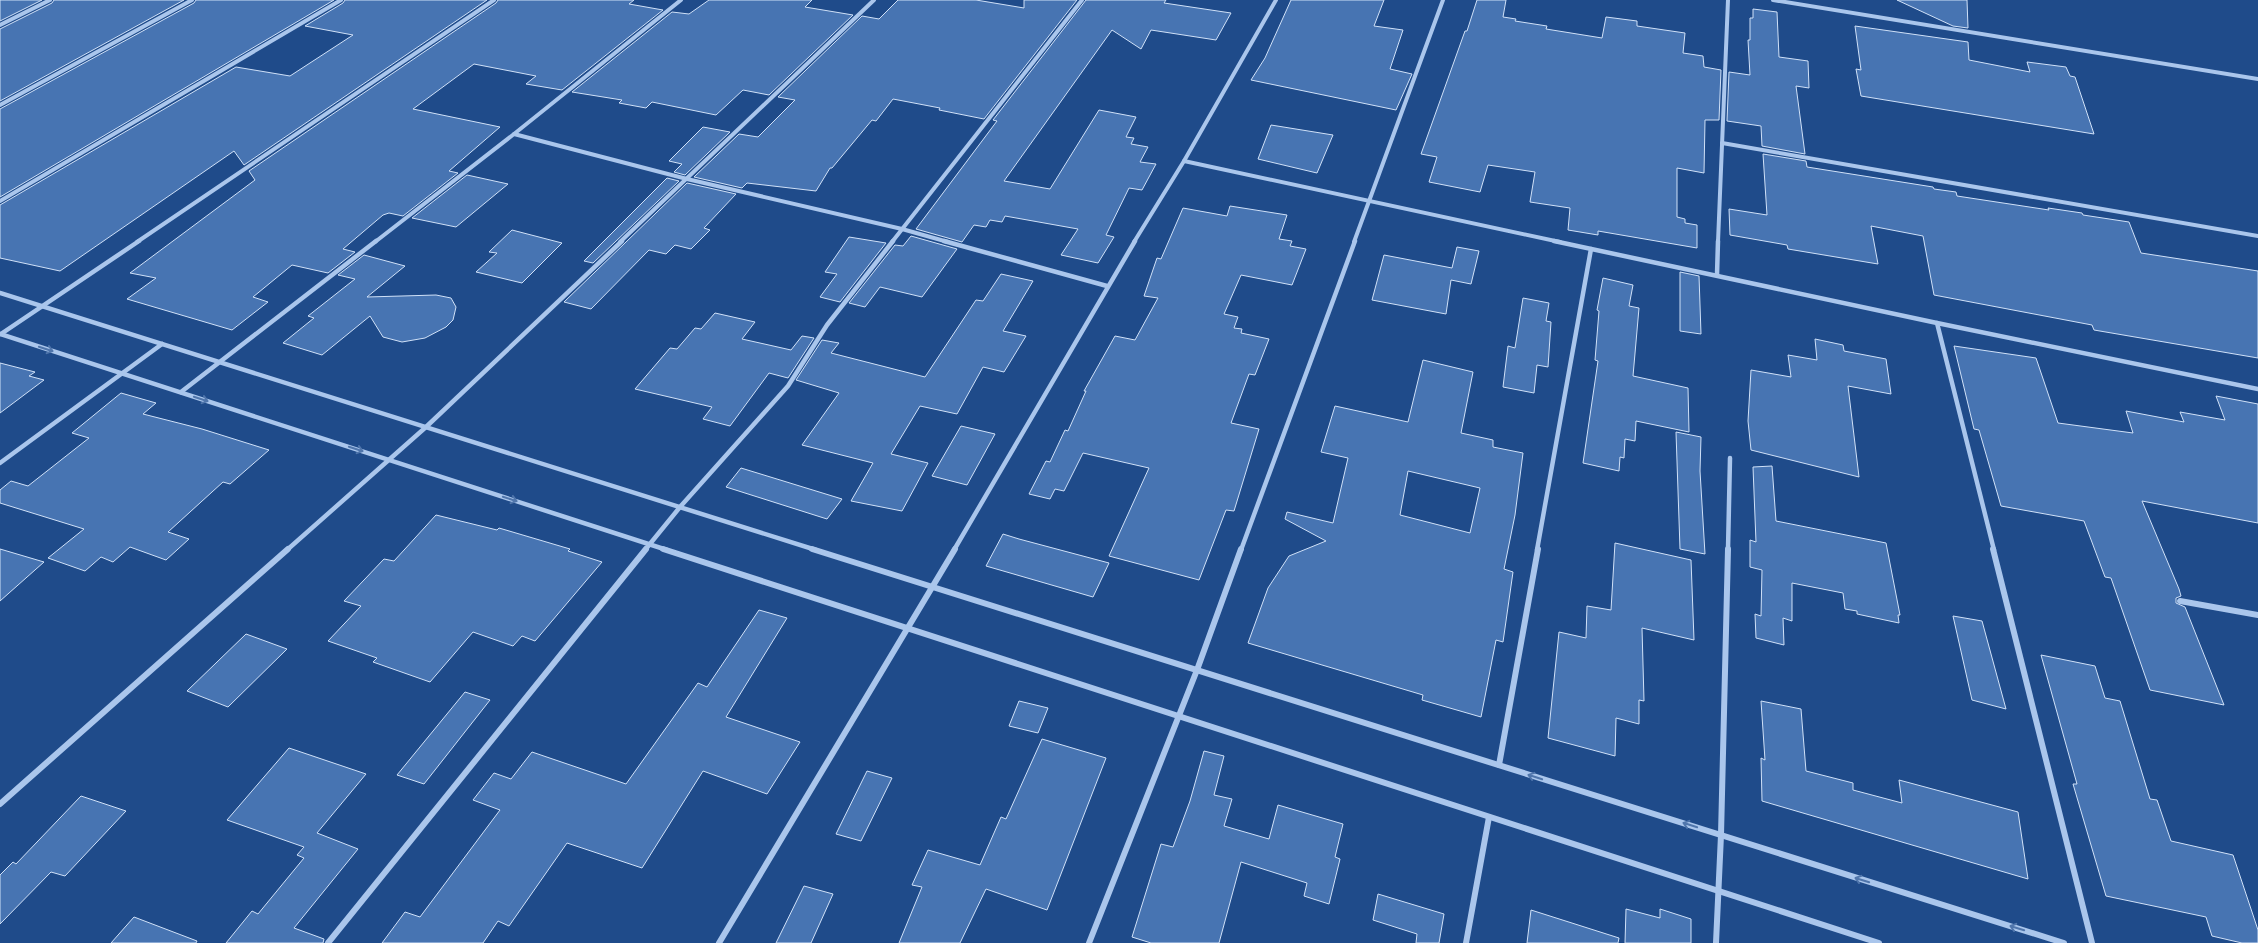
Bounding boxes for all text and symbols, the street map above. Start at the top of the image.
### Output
one-way arrow [38,344,54,354]
one-way arrow [193,395,208,404]
one-way arrow [347,445,363,454]
one-way arrow [502,495,517,504]
one-way arrow [1528,771,1544,781]
one-way arrow [1683,820,1699,830]
one-way arrow [1854,874,1870,884]
one-way arrow [2009,923,2025,933]

